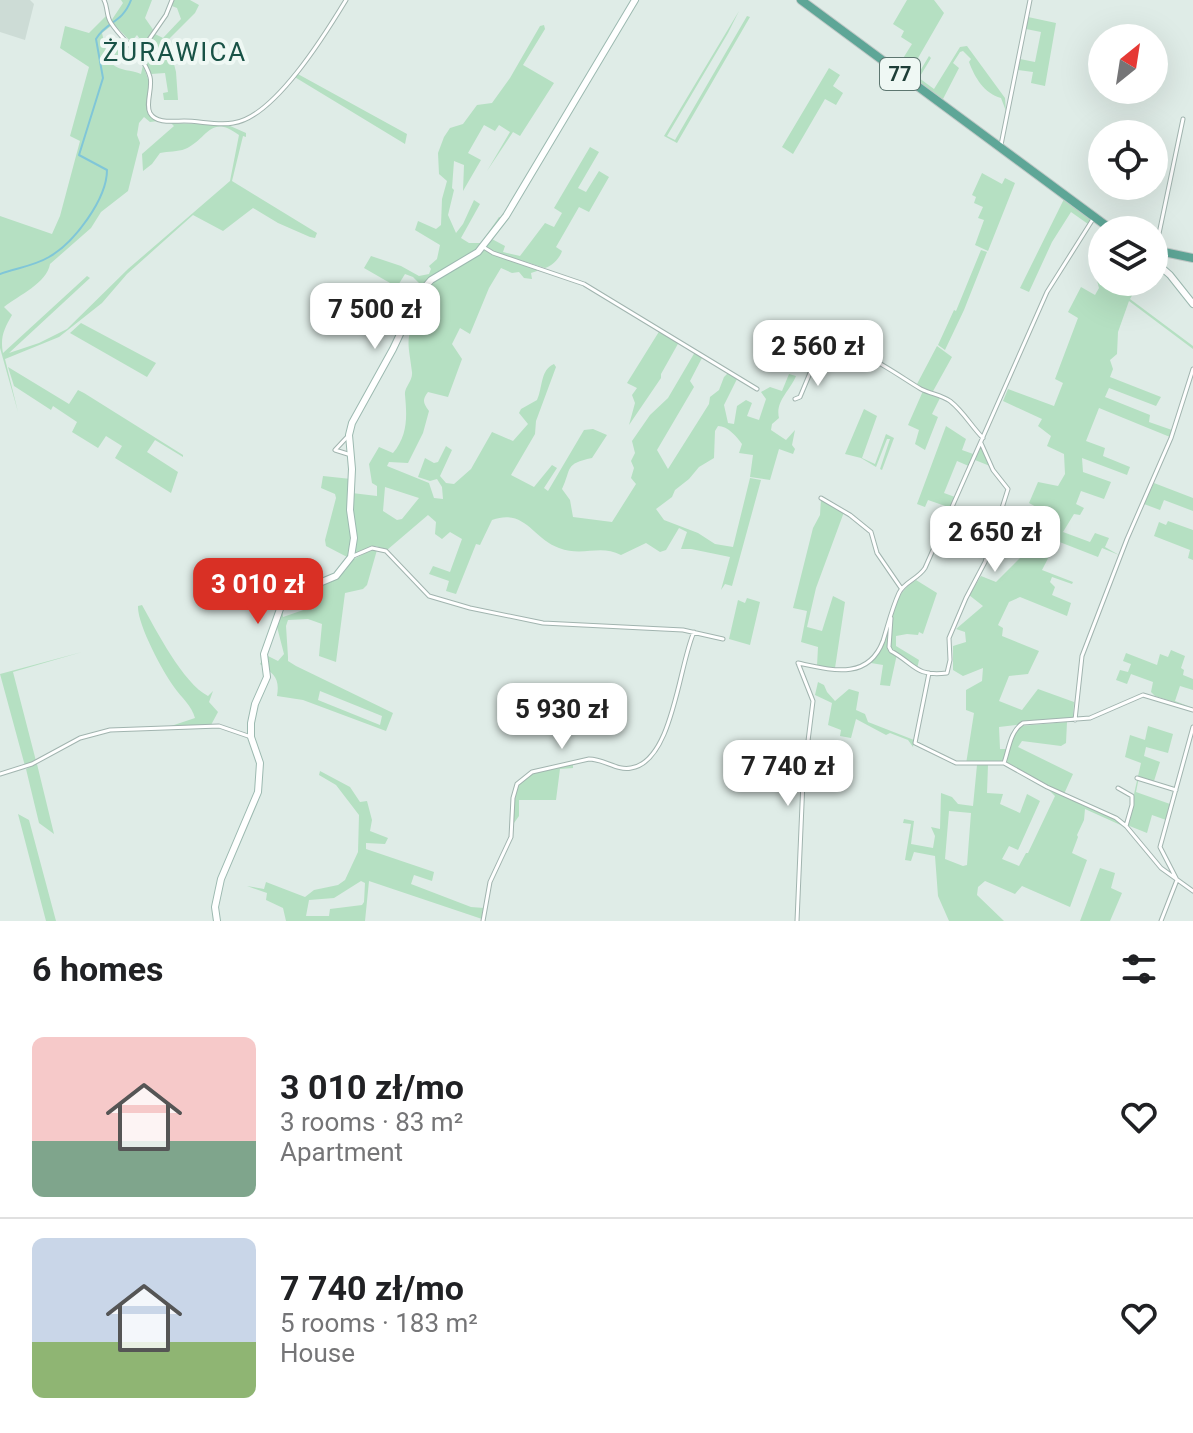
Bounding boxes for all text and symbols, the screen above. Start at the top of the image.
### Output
north arrow [1088,24,1168,104]
map controls [1088,24,1168,296]
district label: ŻURAWICA [103,37,247,67]
road number: 77 [880,58,920,90]
button: locate [1088,120,1168,200]
button: layers [1088,216,1168,296]
pin: 7 500 zł [292,283,458,351]
text: 7 500 zł [328,294,422,324]
pin: 2 560 zł [735,320,901,388]
text: 2 560 zł [771,331,865,361]
pin: 2 650 zł [912,506,1078,574]
text: 2 650 zł [948,517,1042,547]
pin: 3 010 zł [175,558,341,626]
text: 3 010 zł [211,569,305,599]
pin: 5 930 zł [479,683,645,751]
text: 5 930 zł [515,694,609,724]
pin: 7 740 zł [705,740,871,808]
text: 7 740 zł [741,751,835,781]
icon: filters [1117,947,1161,991]
text: 6 homes [32,949,163,989]
text: 3 010 zł/mo [280,1067,464,1107]
icon: home [96,1069,192,1165]
icon: heart [1117,1095,1161,1139]
text: 3 rooms · 83 m² [280,1107,463,1137]
text: Apartment [280,1137,403,1167]
text: 7 740 zł/mo [280,1268,464,1308]
icon: home [96,1270,192,1366]
icon: heart [1117,1296,1161,1340]
text: 5 rooms · 183 m² [280,1308,478,1338]
text: House [280,1338,355,1368]

